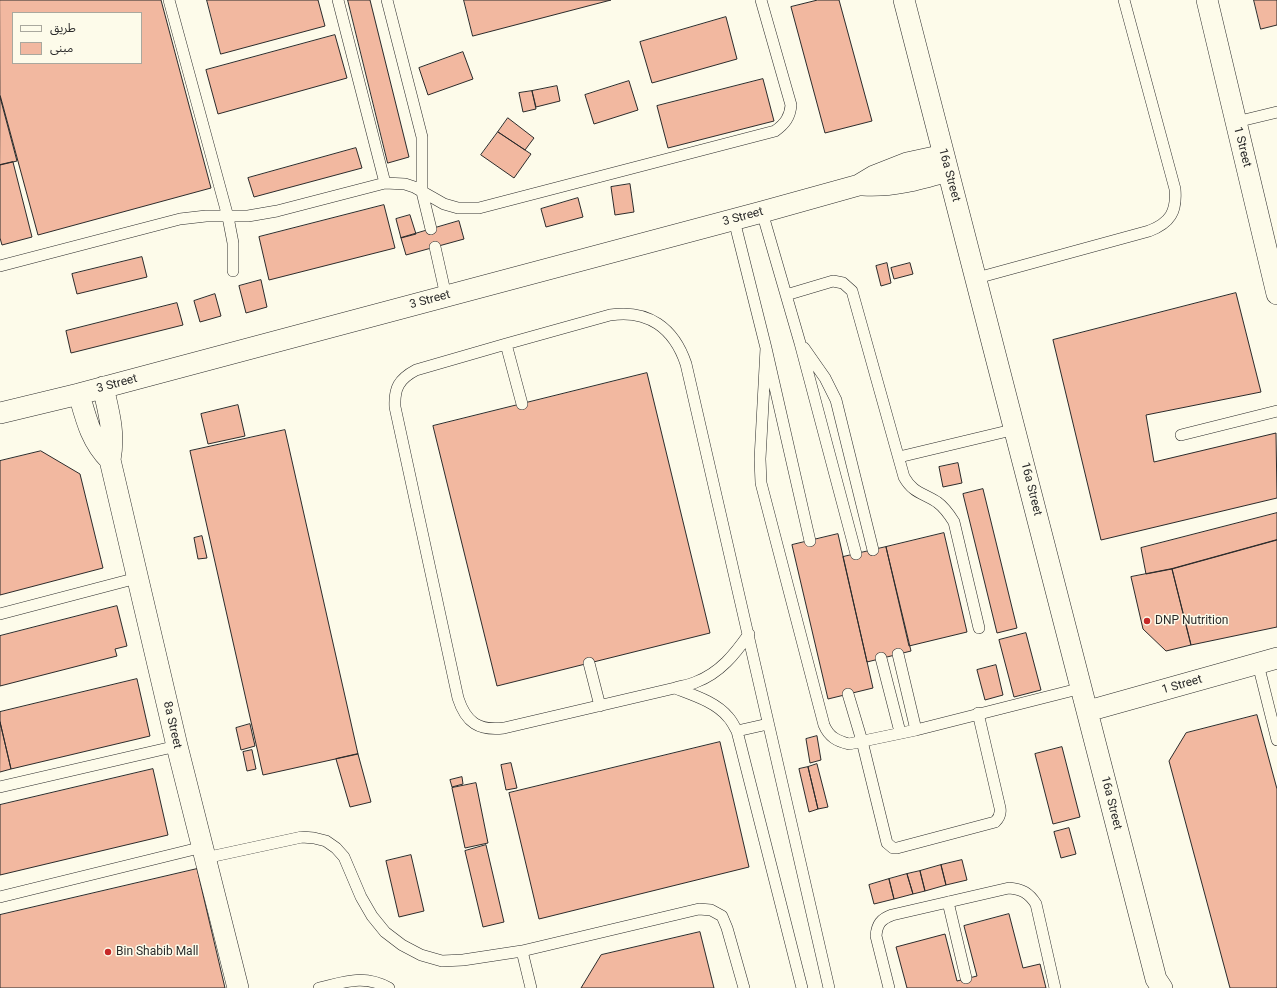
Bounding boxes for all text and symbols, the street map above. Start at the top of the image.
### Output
legend [12,12,142,64]
text: طريق [50,21,76,35]
text: مبنى [50,41,73,55]
street label: 1 Street [1230,125,1254,169]
street label: 16a Street [935,147,963,203]
street label: 3 Street [721,205,765,229]
street label: 3 Street [408,288,452,312]
street label: 3 Street [95,372,139,396]
street label: 16a Street [1017,461,1045,517]
place label: DNP Nutrition [1155,614,1228,628]
marker: DNP Nutrition [1142,616,1152,626]
street label: 1 Street [1160,672,1204,698]
street label: 8a Street [160,700,184,750]
street label: 16a Street [1097,775,1125,831]
place label: Bin Shabib Mall [116,945,198,959]
marker: Bin Shabib Mall [103,947,113,957]

